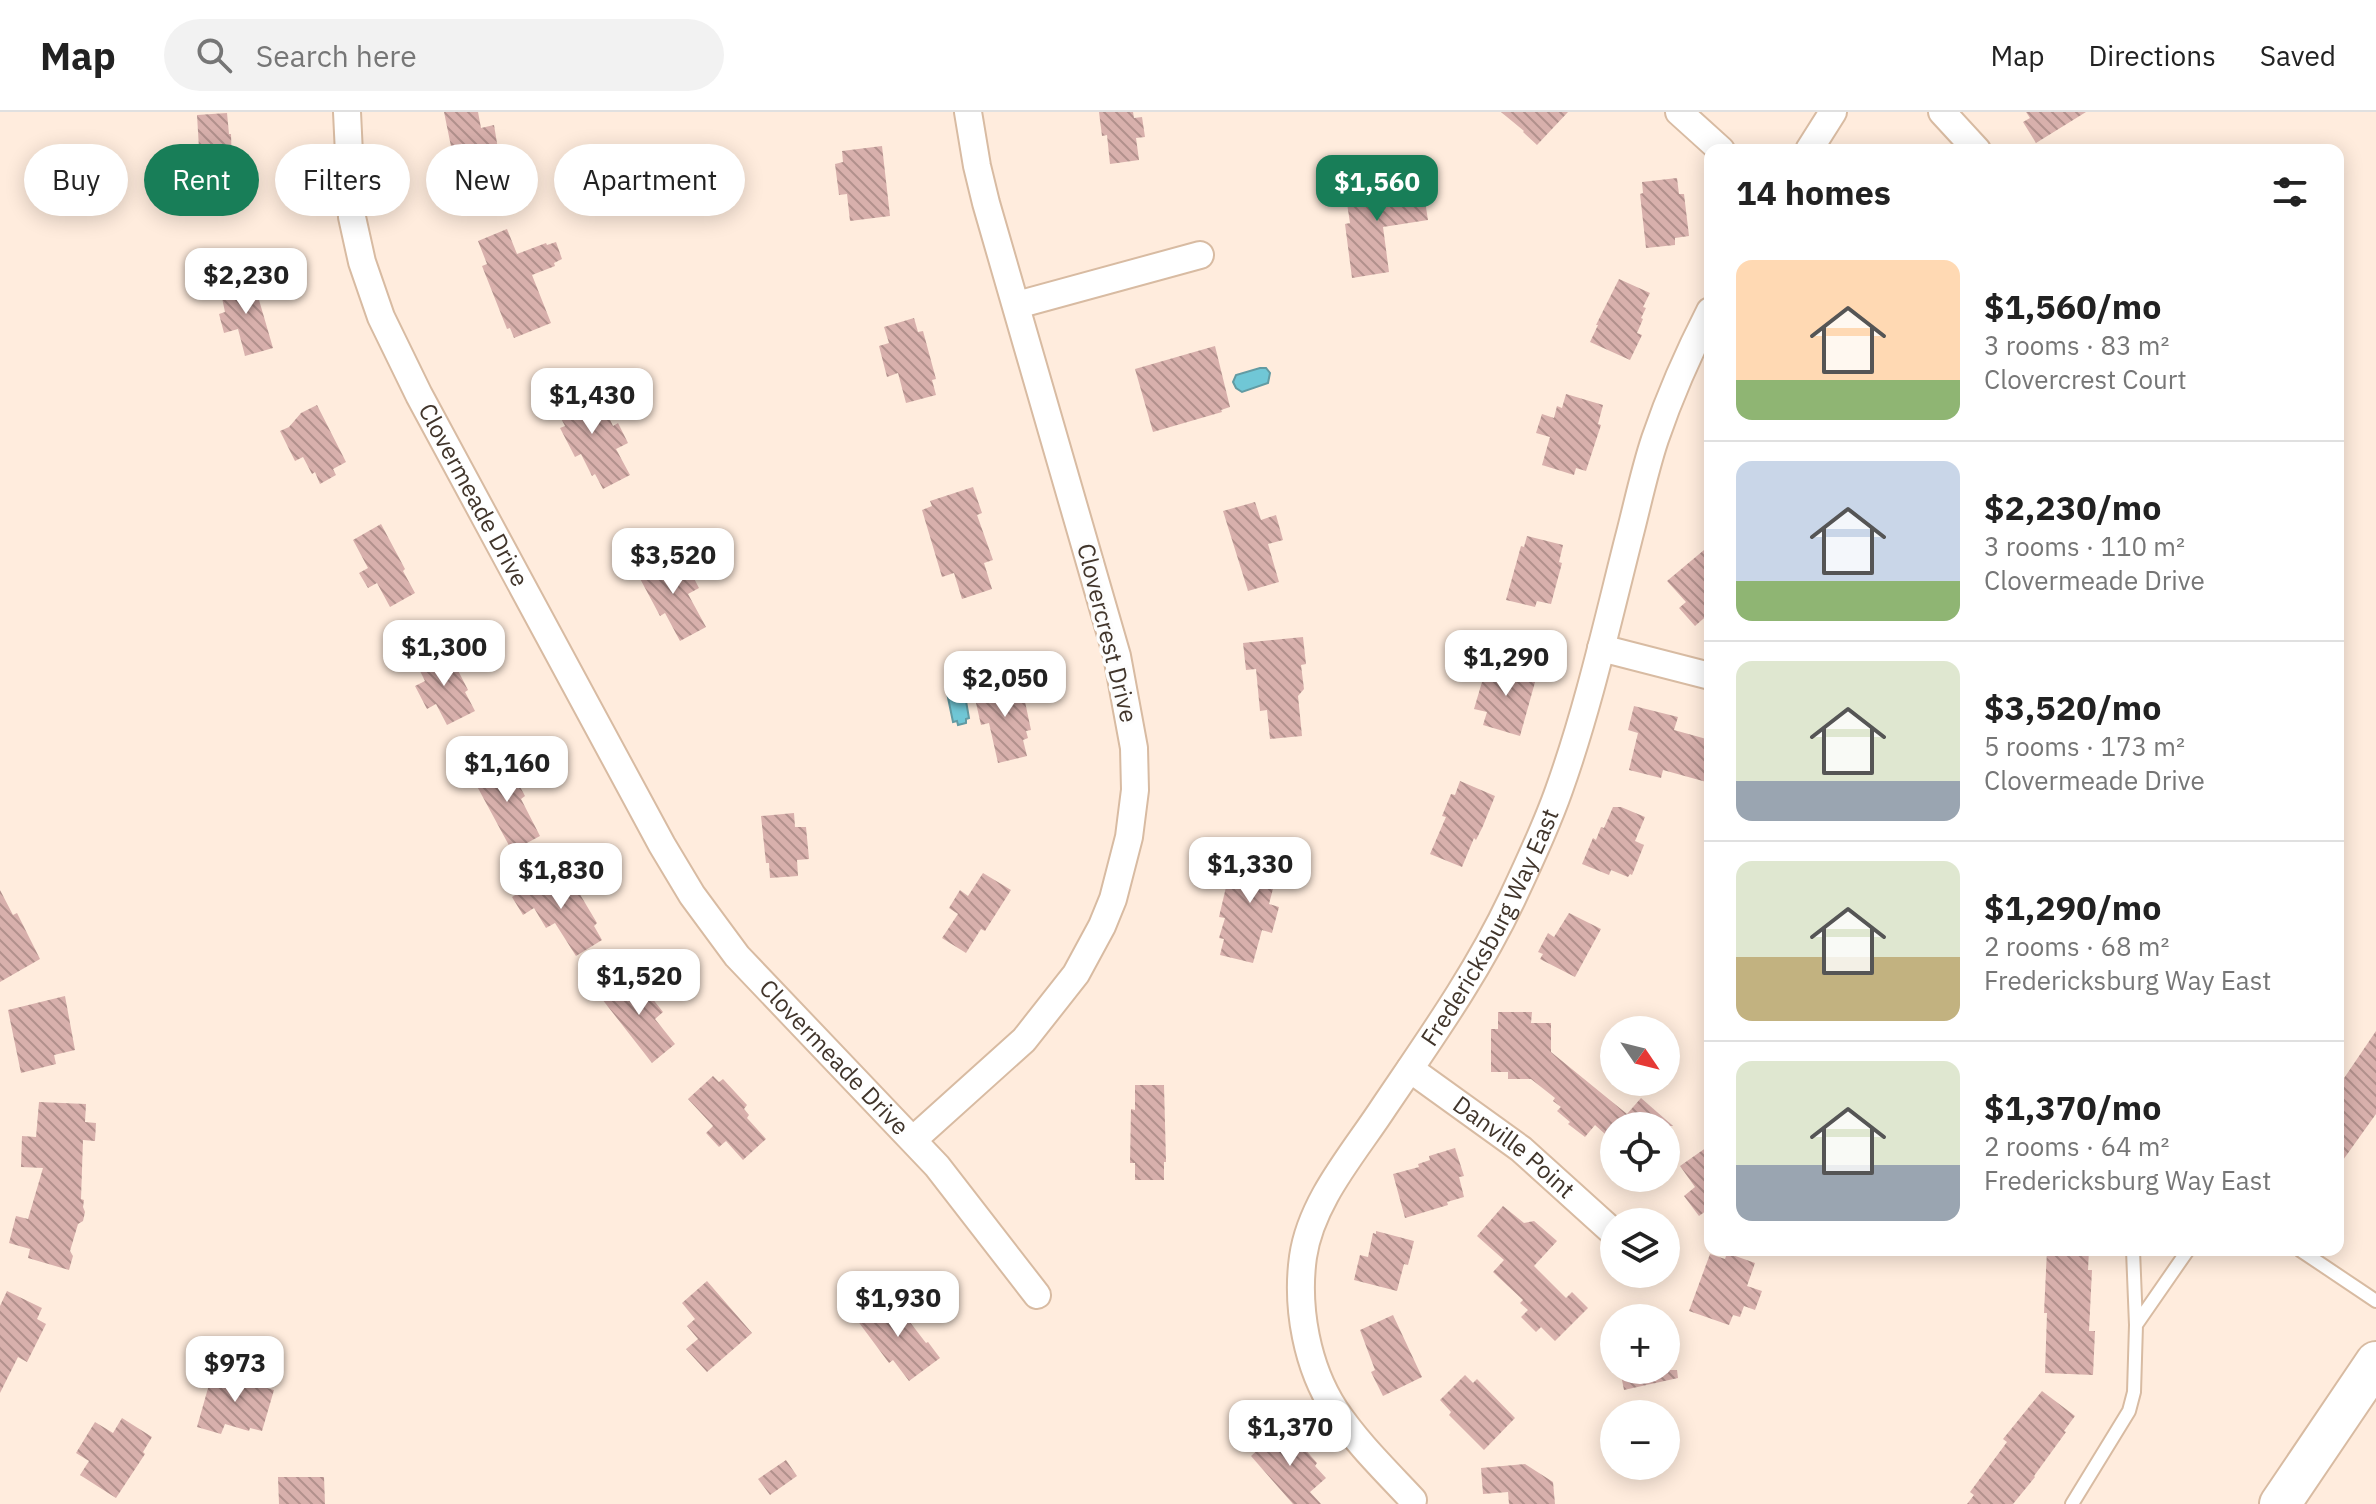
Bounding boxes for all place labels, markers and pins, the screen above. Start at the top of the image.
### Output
pin: $1,560 [1312,155,1442,223]
pin: $2,230 [181,248,311,316]
pin: $1,430 [527,368,657,436]
pin: $3,520 [608,528,738,596]
pin: $1,300 [379,620,509,688]
pin: $1,290 [1441,630,1571,698]
pin: $2,050 [940,651,1070,719]
pin: $1,160 [442,736,572,804]
pin: $1,330 [1185,837,1315,905]
pin: $1,830 [496,843,626,911]
pin: $1,520 [574,949,704,1017]
pin: $1,930 [833,1271,963,1339]
pin: $973 [188,1336,282,1404]
pin: $1,370 [1225,1400,1355,1468]

